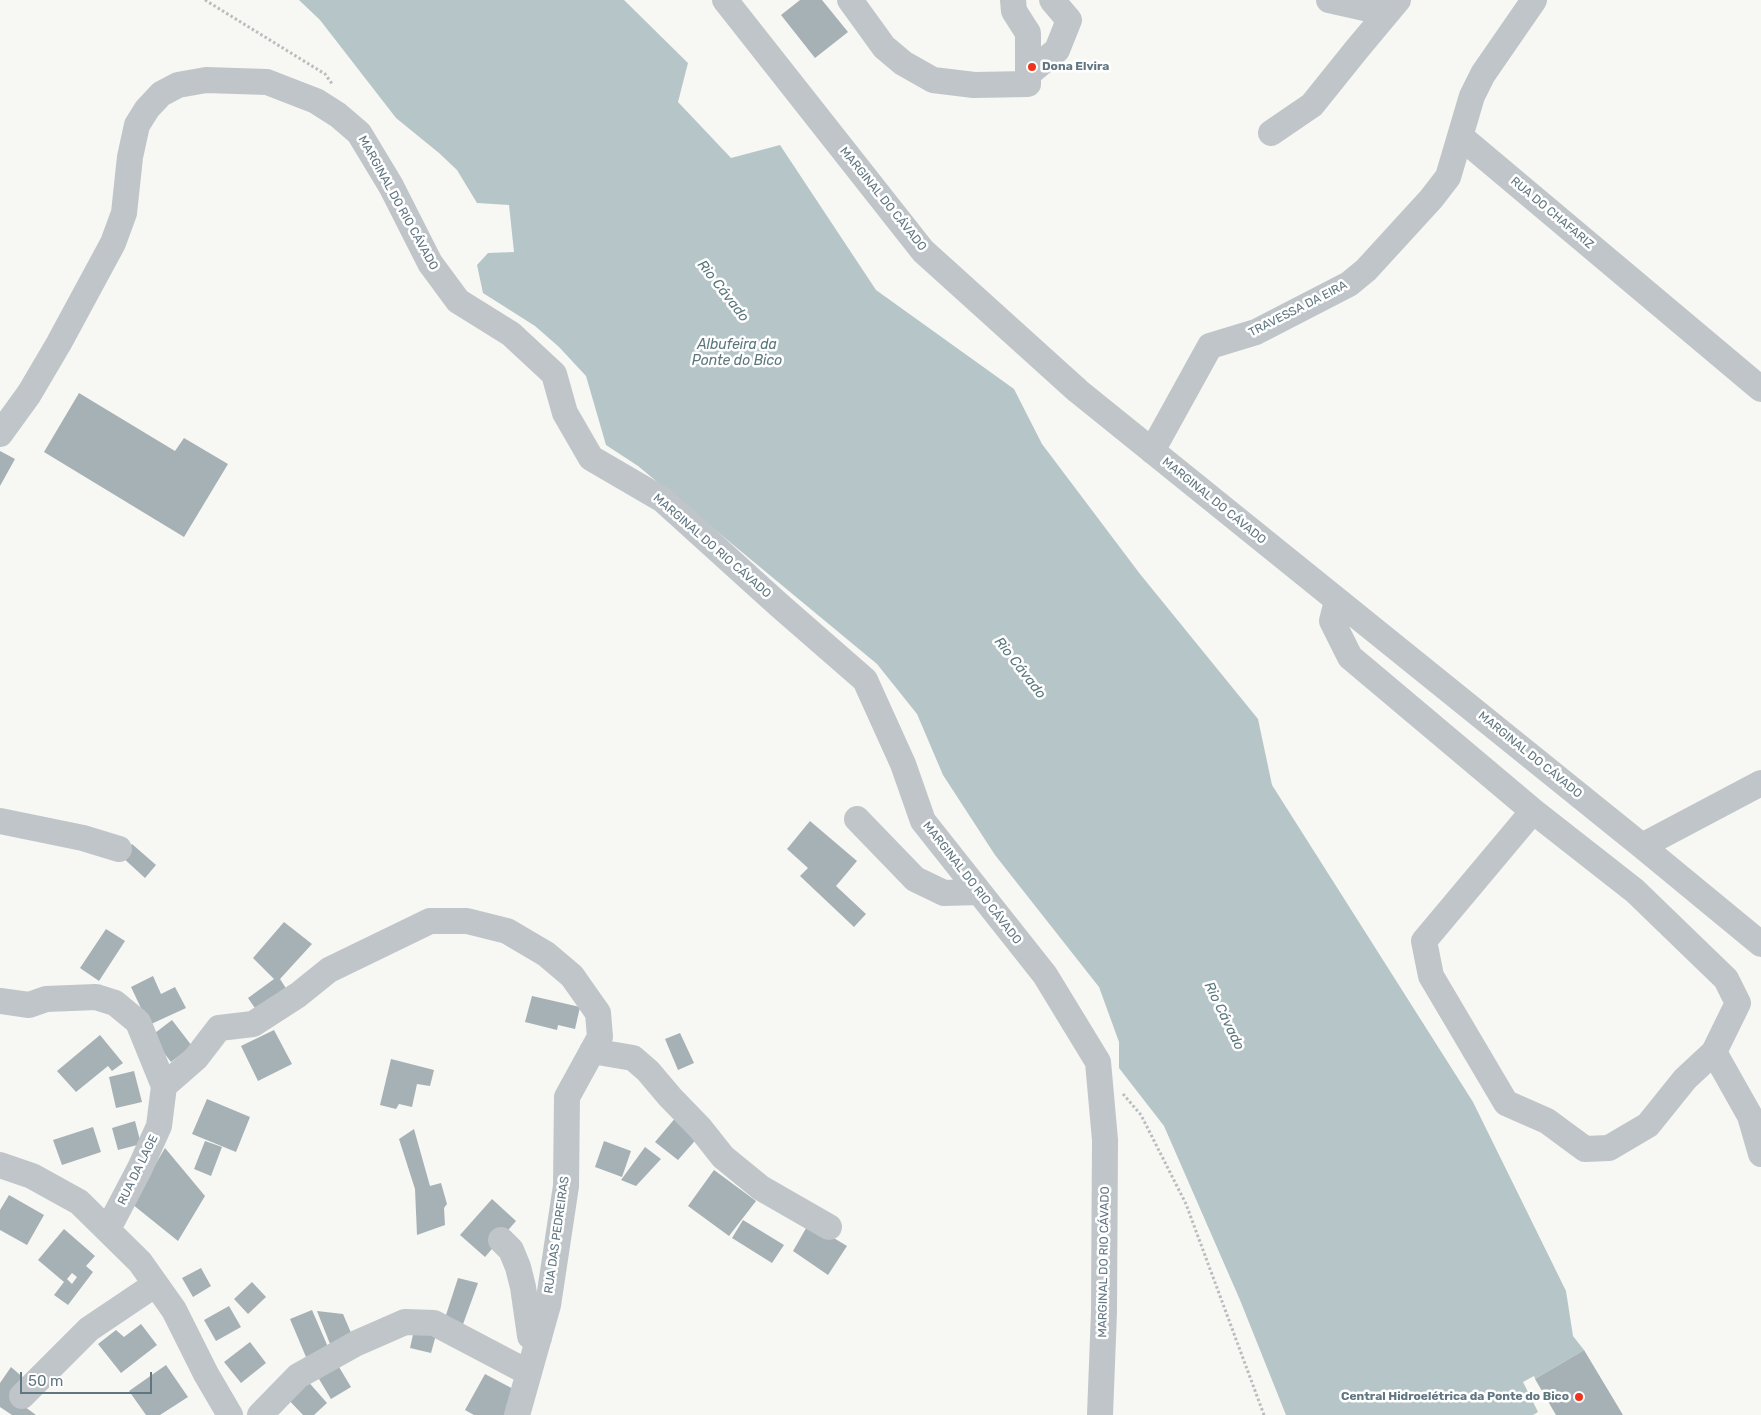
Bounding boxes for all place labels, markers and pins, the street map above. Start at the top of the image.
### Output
place label: Dona Elvira [1042,60,1109,74]
marker: Dona Elvira [1026,61,1038,73]
place label: Central Hidroelétrica da Ponte do Bico [1341,1390,1569,1404]
marker: Central Hidroelétrica da Ponte do Bico [1573,1391,1585,1403]

